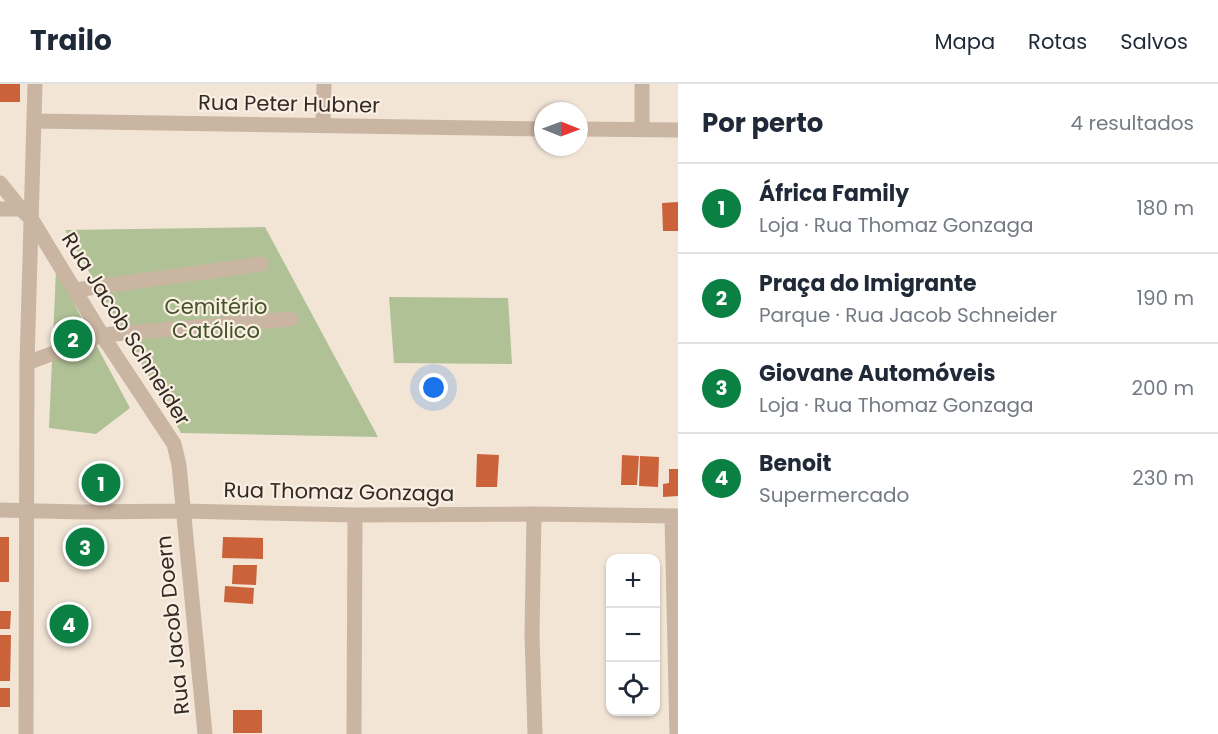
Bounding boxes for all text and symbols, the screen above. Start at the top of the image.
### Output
text: Trailo [30,21,112,60]
text: Mapa [934,27,995,56]
text: Rotas [1028,27,1087,56]
text: Salvos [1120,27,1188,56]
street label: Rua Peter Hubner [198,87,380,120]
north arrow [534,102,588,156]
text: Por perto [702,105,823,141]
text: 4 resultados [1071,109,1194,137]
text: África Family [759,178,909,209]
text: 1 [718,194,725,222]
text: 180 m [1136,194,1194,222]
text: Loja · Rua Thomaz Gonzaga [759,211,1033,239]
street label: Rua Jacob Schneider [55,227,198,431]
text: Praça do Imigrante [759,268,977,299]
text: 2 [716,284,727,312]
text: 190 m [1137,284,1194,312]
park label: Cemitério Católico [164,292,268,345]
text: Parque · Rua Jacob Schneider [759,301,1057,329]
pin: 2 [54,316,92,362]
text: Giovane Automóveis [759,358,995,389]
your location [419,373,448,402]
text: 3 [715,374,728,402]
text: 200 m [1131,374,1194,402]
text: Loja · Rua Thomaz Gonzaga [759,391,1033,419]
text: Benoit [759,448,831,479]
pin: 1 [82,460,120,506]
text: 4 [715,464,728,492]
text: 230 m [1132,464,1194,492]
street label: Rua Thomaz Gonzaga [223,475,455,508]
text: Supermercado [759,481,909,509]
pin: 3 [66,524,104,570]
street label: Rua Jacob Doern [149,534,196,716]
map controls [606,554,660,716]
button: + [606,554,660,608]
pin: 4 [50,602,88,646]
button: − [606,608,660,662]
button: locate [606,662,660,716]

